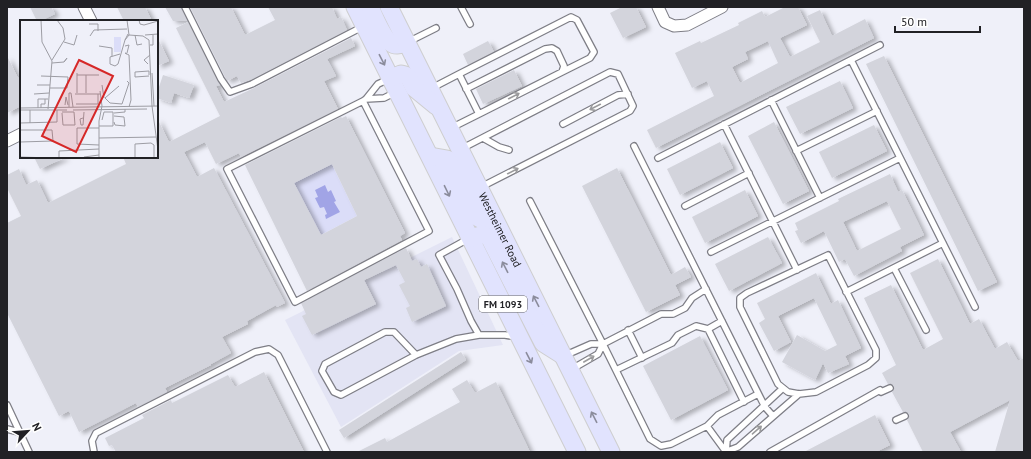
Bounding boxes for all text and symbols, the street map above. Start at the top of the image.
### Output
scale bar [895,8,980,34]
text: 50 m [901,14,927,29]
inset map [20,20,158,158]
one-way arrow [379,54,386,66]
one-way arrow [507,92,519,99]
one-way arrow [589,104,601,111]
one-way arrow [507,166,519,174]
one-way arrow [444,185,451,197]
street label: Westheimer Road [476,190,525,270]
one-way arrow [501,262,508,274]
one-way arrow [532,295,539,307]
road number: FM 1093 [479,296,527,312]
one-way arrow [526,352,534,364]
one-way arrow [583,355,595,363]
north arrow [8,411,48,451]
one-way arrow [590,411,597,423]
text: N [29,420,45,433]
one-way arrow [752,426,762,435]

